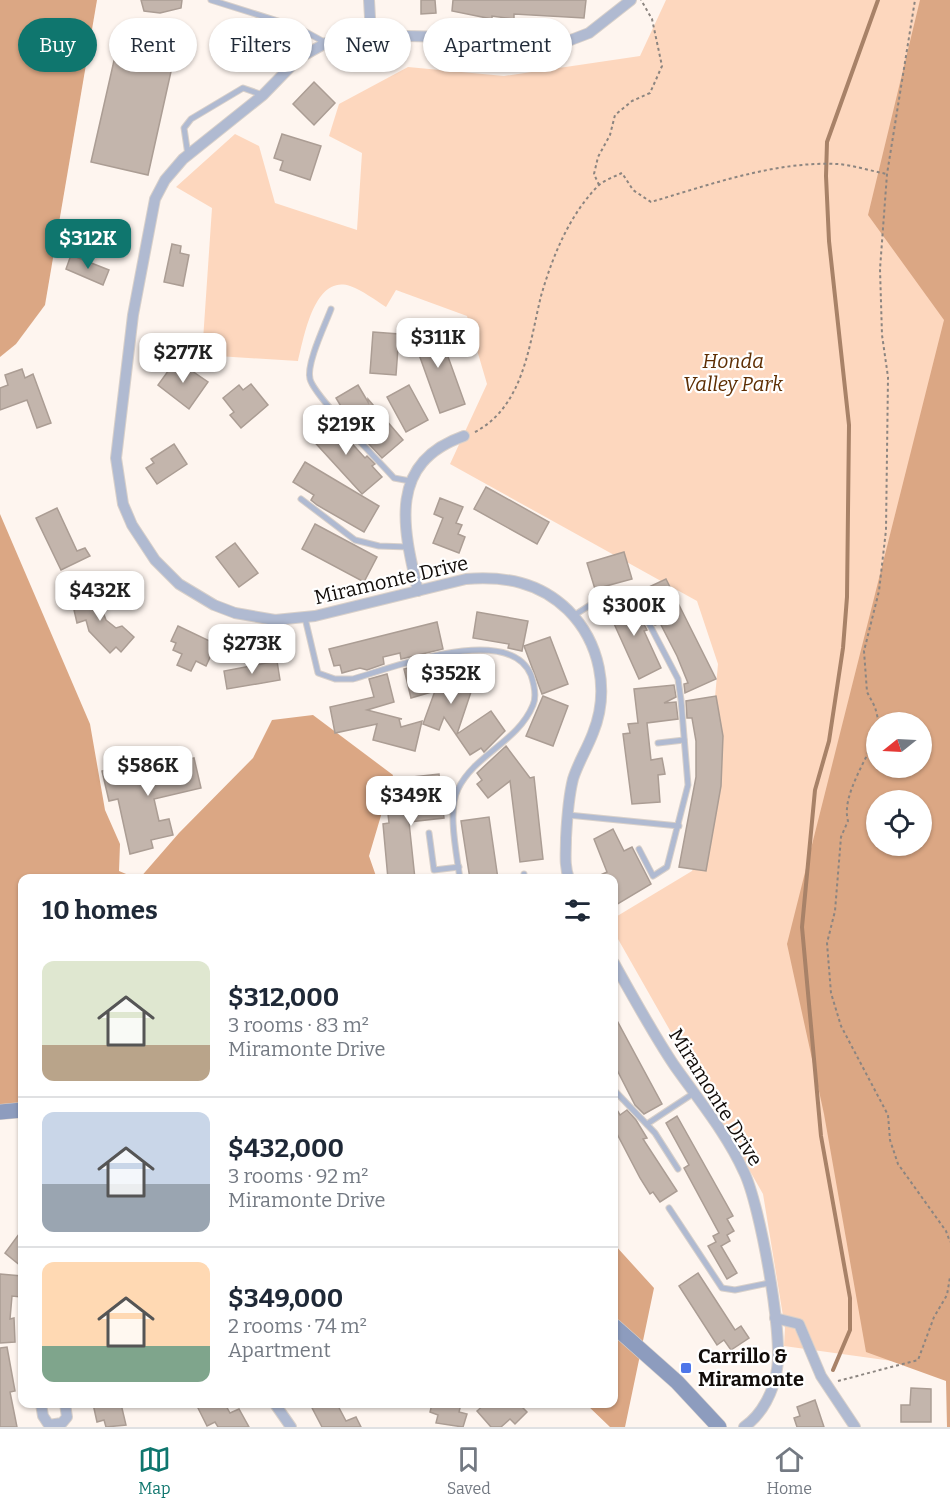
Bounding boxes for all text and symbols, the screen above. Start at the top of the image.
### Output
chip: Buy [18,18,97,72]
chip: Rent [109,18,197,72]
chip: Filters [209,18,312,72]
chip: New [324,18,411,72]
chip: Apartment [423,18,572,72]
pin: $312K [46,219,130,270]
text: $312K [59,226,117,250]
pin: $311K [396,318,480,369]
text: $311K [410,325,466,349]
pin: $277K [141,333,225,384]
text: $277K [153,340,213,364]
park label: Honda Valley Park [683,349,783,396]
pin: $219K [304,405,388,456]
text: $219K [317,412,375,436]
street label: Miramonte Drive [312,551,470,609]
pin: $432K [58,571,142,622]
text: $432K [69,578,131,602]
pin: $300K [592,586,676,637]
text: $300K [602,593,666,617]
pin: $273K [210,624,294,675]
text: $273K [222,631,282,655]
pin: $352K [409,654,493,705]
text: $352K [421,661,481,685]
north arrow [866,712,932,778]
map controls [866,712,932,856]
pin: $586K [106,746,190,797]
text: $586K [117,753,179,777]
pin: $349K [369,776,453,827]
text: $349K [380,783,442,807]
button: locate [866,790,932,856]
icon: filters [561,894,594,927]
text: 10 homes [42,895,158,926]
text: $312,000 [228,982,339,1013]
icon: home [90,985,162,1057]
text: 3 rooms · 83 m² [228,1013,369,1037]
street label: Miramonte Drive [664,1024,768,1170]
text: Miramonte Drive [228,1037,385,1061]
text: $432,000 [228,1133,344,1164]
icon: home [90,1136,162,1208]
text: 3 rooms · 92 m² [228,1164,368,1188]
text: Miramonte Drive [228,1188,385,1212]
text: $349,000 [228,1283,343,1314]
icon: home [90,1286,162,1358]
text: 2 rooms · 74 m² [228,1314,367,1338]
text: Apartment [228,1338,331,1362]
place label: Carrillo & Miramonte [698,1344,804,1391]
marker: Carrillo & Miramonte [679,1361,693,1375]
tab: Map [138,1443,171,1498]
tab: Saved [447,1443,491,1498]
tab: Home [766,1443,812,1498]

